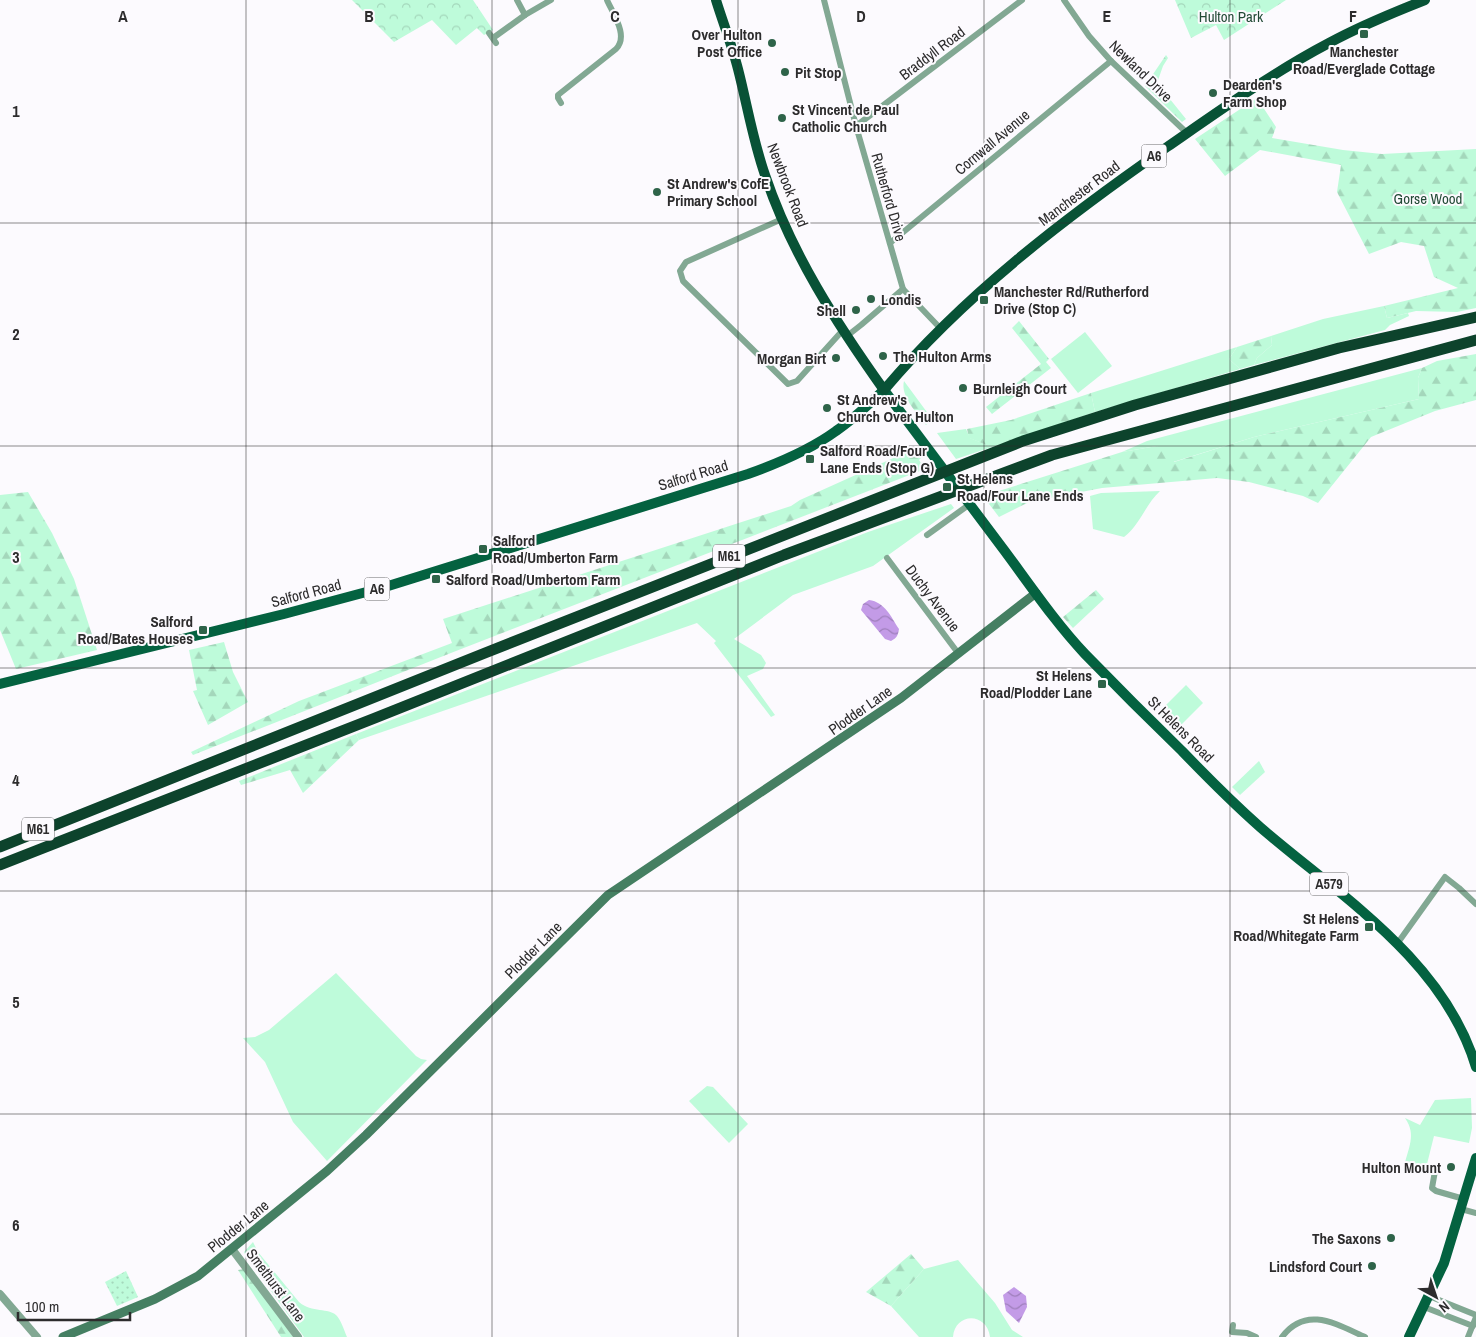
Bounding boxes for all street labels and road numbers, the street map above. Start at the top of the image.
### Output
street label: Braddyll Road [895,21,969,85]
street label: Newland Drive [1105,35,1177,107]
street label: Cornwall Avenue [950,104,1034,180]
street label: Newbrook Road [762,140,814,230]
road number: A6 [1142,144,1166,168]
street label: Rutherford Drive [866,150,912,244]
street label: Manchester Road [1034,155,1124,231]
street label: Salford Road [656,454,730,496]
road number: M61 [713,544,745,568]
street label: Duchy Avenue [901,560,965,636]
street label: Salford Road [269,574,343,612]
road number: A6 [364,578,390,600]
street label: Plodder Lane [824,680,896,740]
street label: St Helens Road [1143,691,1219,767]
road number: M61 [22,818,54,841]
road number: A579 [1310,872,1348,896]
street label: Plodder Lane [500,917,566,983]
street label: Plodder Lane [203,1195,273,1257]
street label: Smethurst Lane [241,1244,311,1326]

